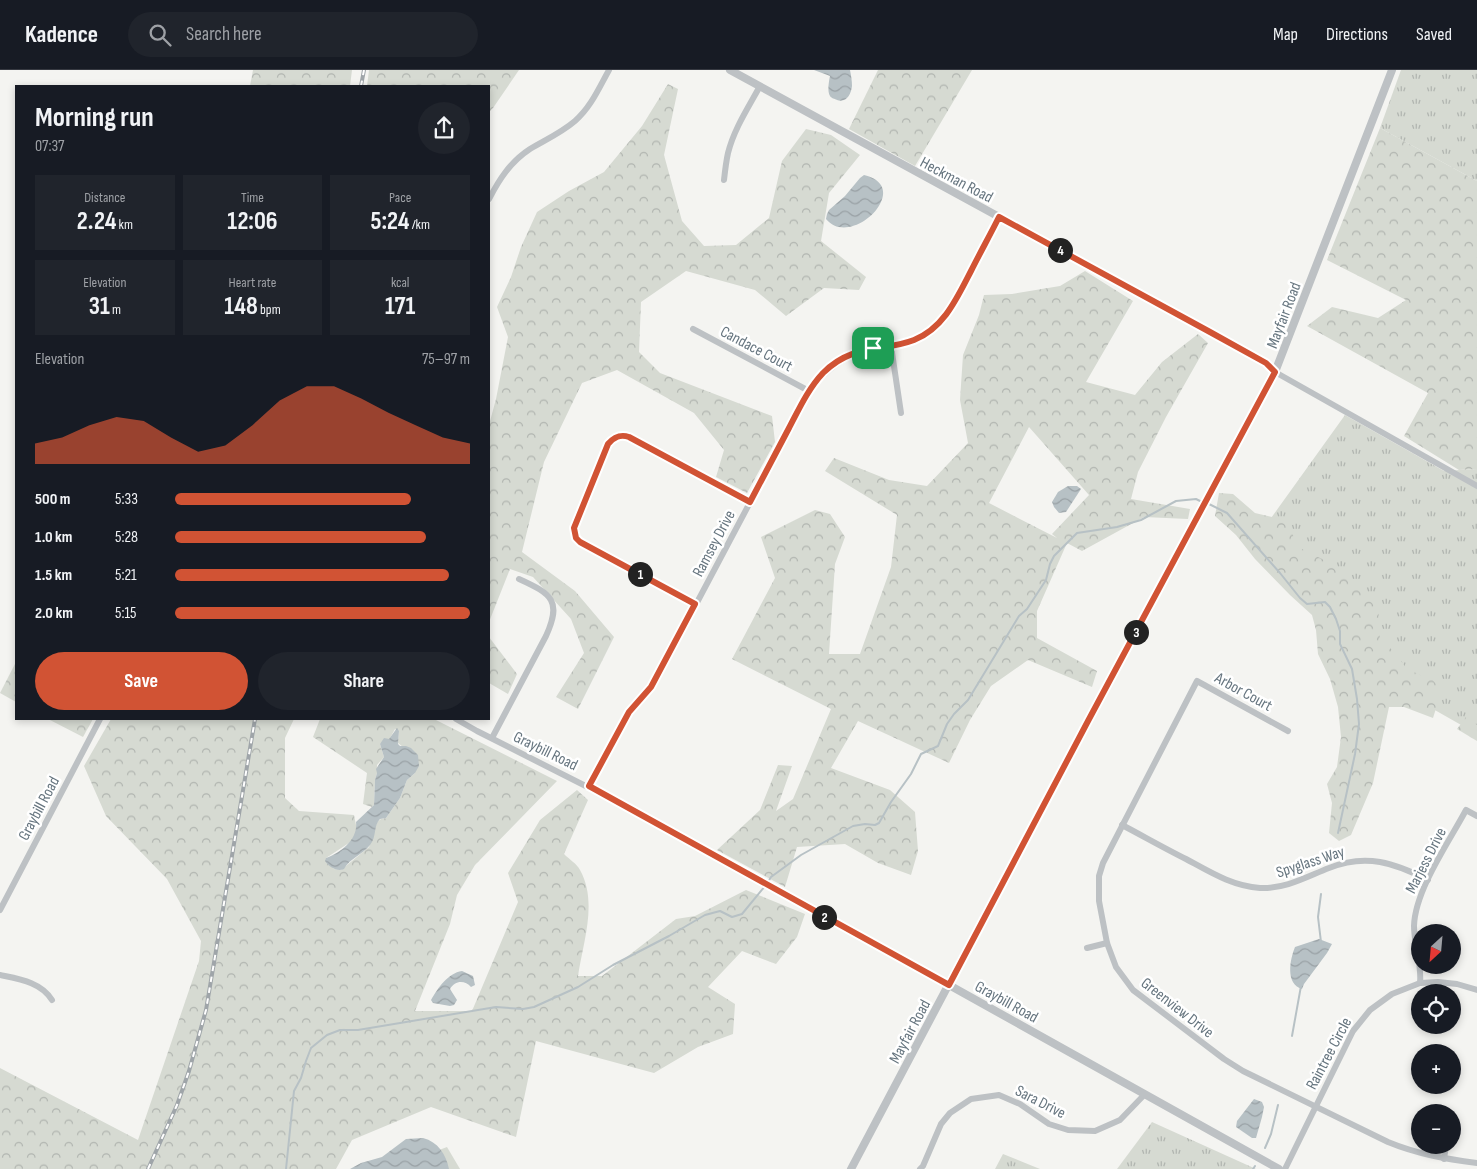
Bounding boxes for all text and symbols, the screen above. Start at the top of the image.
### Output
search box [128,12,478,57]
text: Kadence [25,20,98,49]
icon: search [146,21,174,49]
text: Search here [186,23,262,46]
text: Map [1273,24,1298,45]
text: Directions [1326,24,1388,45]
text: Saved [1416,24,1452,45]
text: Morning run [35,101,154,134]
button: share [418,102,470,154]
text: 07:37 [35,137,65,156]
street label: Heckman Road [917,153,996,207]
text: Distance [84,189,125,206]
text: Time [241,189,264,206]
text: Pace [389,189,411,206]
text: 2.24 [77,206,116,237]
text: 12:06 [227,206,278,237]
text: 5:24 [370,206,409,237]
text: km [116,216,133,233]
text: /km [409,216,430,233]
pin: 4 [1048,238,1072,262]
text: 4 [1057,242,1064,259]
text: Elevation [83,274,126,291]
text: Heart rate [229,274,276,291]
text: kcal [391,274,409,291]
street label: Mayfair Road [1263,280,1306,351]
text: 31 [89,291,110,322]
text: 148 [224,291,258,322]
text: 171 [385,291,415,322]
text: m [110,301,121,318]
text: bpm [258,301,281,318]
street label: Candace Court [717,322,796,376]
pin [852,327,894,369]
icon: arrive [859,334,887,362]
text: Elevation [35,350,84,369]
text: 75–97 m [422,350,470,369]
text: 500 m [35,490,70,509]
text: 5:33 [115,490,138,509]
street label: Ramsey Drive [689,507,740,580]
text: 1.0 km [35,528,72,547]
text: 5:28 [115,528,138,547]
pin: 1 [628,562,652,586]
text: 1.5 km [35,566,72,585]
text: 5:21 [115,566,137,585]
text: 1 [638,566,643,583]
text: 2.0 km [35,604,73,623]
text: 5:15 [115,604,136,623]
pin: 3 [1124,620,1148,644]
text: 3 [1133,624,1140,641]
button: Save [35,652,248,710]
button: Share [258,652,470,710]
street label: Arbor Court [1210,668,1275,716]
street label: Graybill Road [510,728,581,775]
street label: Graybill Road [15,774,64,844]
street label: Marjess Drive [1402,825,1451,897]
street label: Spyglass Way [1274,842,1347,882]
pin: 2 [812,904,836,930]
text: 2 [821,909,828,926]
north arrow [1411,924,1461,974]
map controls [1411,924,1461,1154]
street label: Greenview Drive [1137,974,1217,1042]
street label: Graybill Road [971,977,1041,1027]
button: locate [1411,984,1461,1034]
street label: Mayfair Road [886,997,935,1067]
street label: Raintree Circle [1302,1014,1356,1093]
button: + [1411,1044,1461,1094]
street label: Sara Drive [1012,1082,1069,1123]
button: − [1411,1104,1461,1154]

